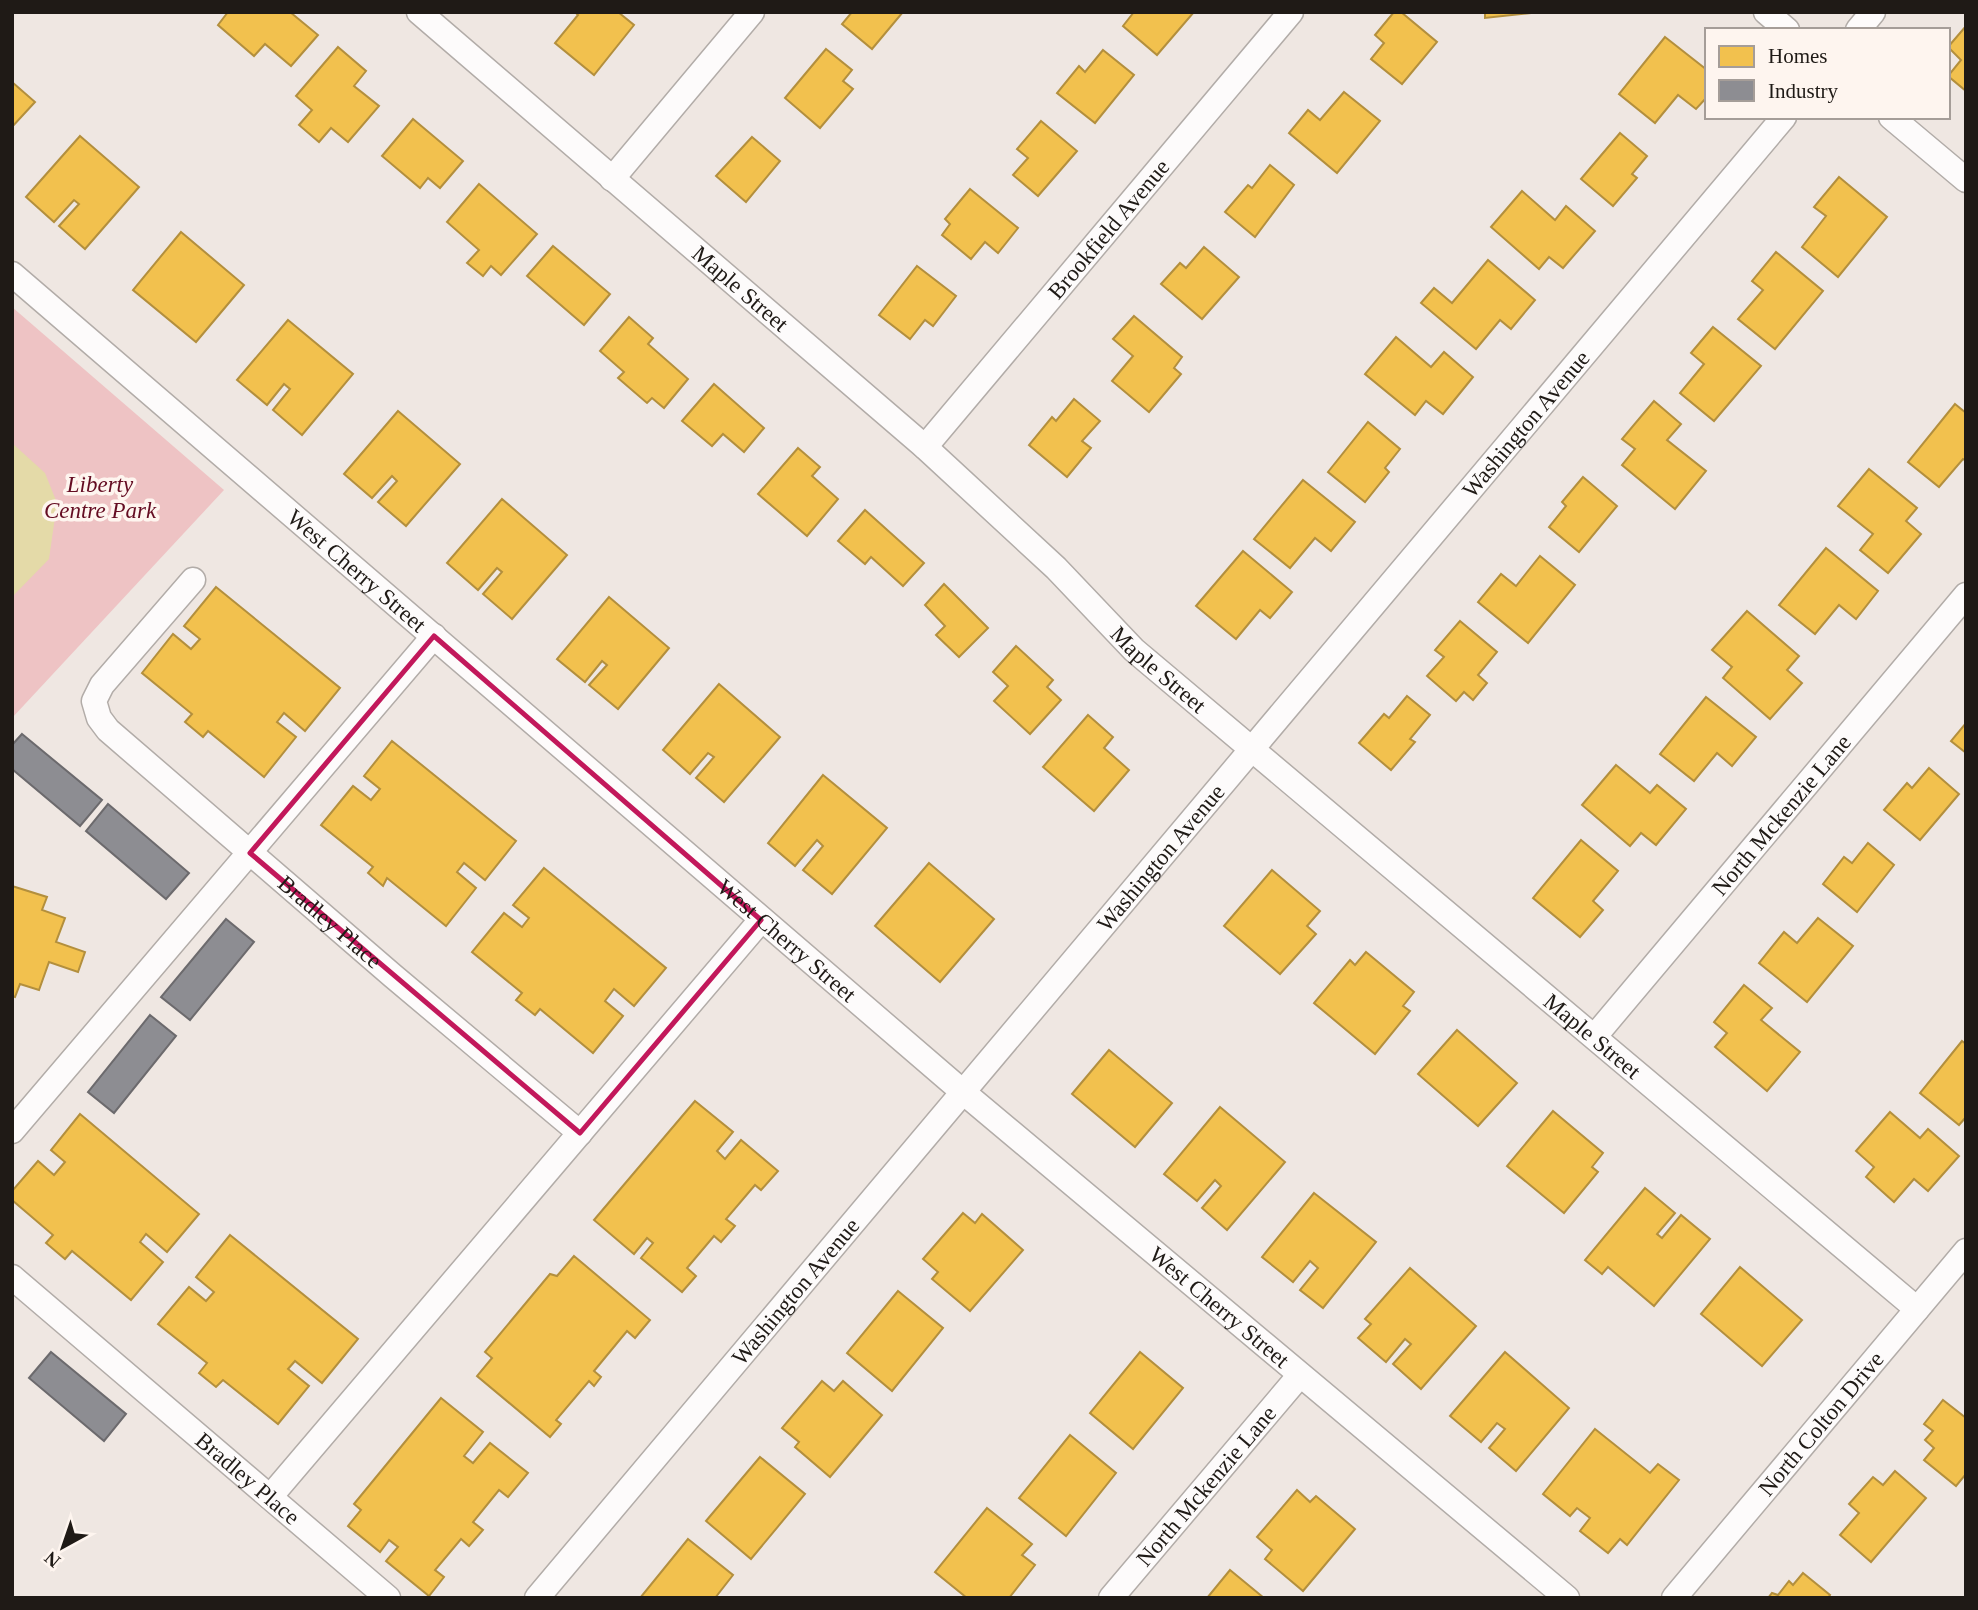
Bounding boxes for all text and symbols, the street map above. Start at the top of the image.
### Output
legend [1705,28,1950,119]
text: Homes [1768,44,1828,68]
text: Industry [1768,79,1838,103]
street label: Brookfield Avenue [1043,154,1174,304]
street label: Maple Street [688,240,794,337]
street label: Washington Avenue [1457,346,1594,502]
park label: Liberty Centre Park [44,472,157,523]
street label: West Cherry Street [283,504,432,637]
street label: Maple Street [1106,621,1212,718]
street label: North Mckenzie Lane [1706,730,1856,900]
street label: Washington Avenue [1092,779,1229,936]
street label: Bradley Place [273,870,387,973]
street label: West Cherry Street [712,874,862,1007]
street label: Maple Street [1539,988,1646,1084]
street label: Washington Avenue [727,1213,864,1370]
street label: West Cherry Street [1145,1241,1295,1373]
street label: North Colton Drive [1753,1347,1888,1501]
street label: North Mckenzie Lane [1131,1401,1281,1571]
street label: Bradley Place [191,1427,305,1529]
north arrow [28,1512,98,1582]
text: N [40,1547,64,1572]

